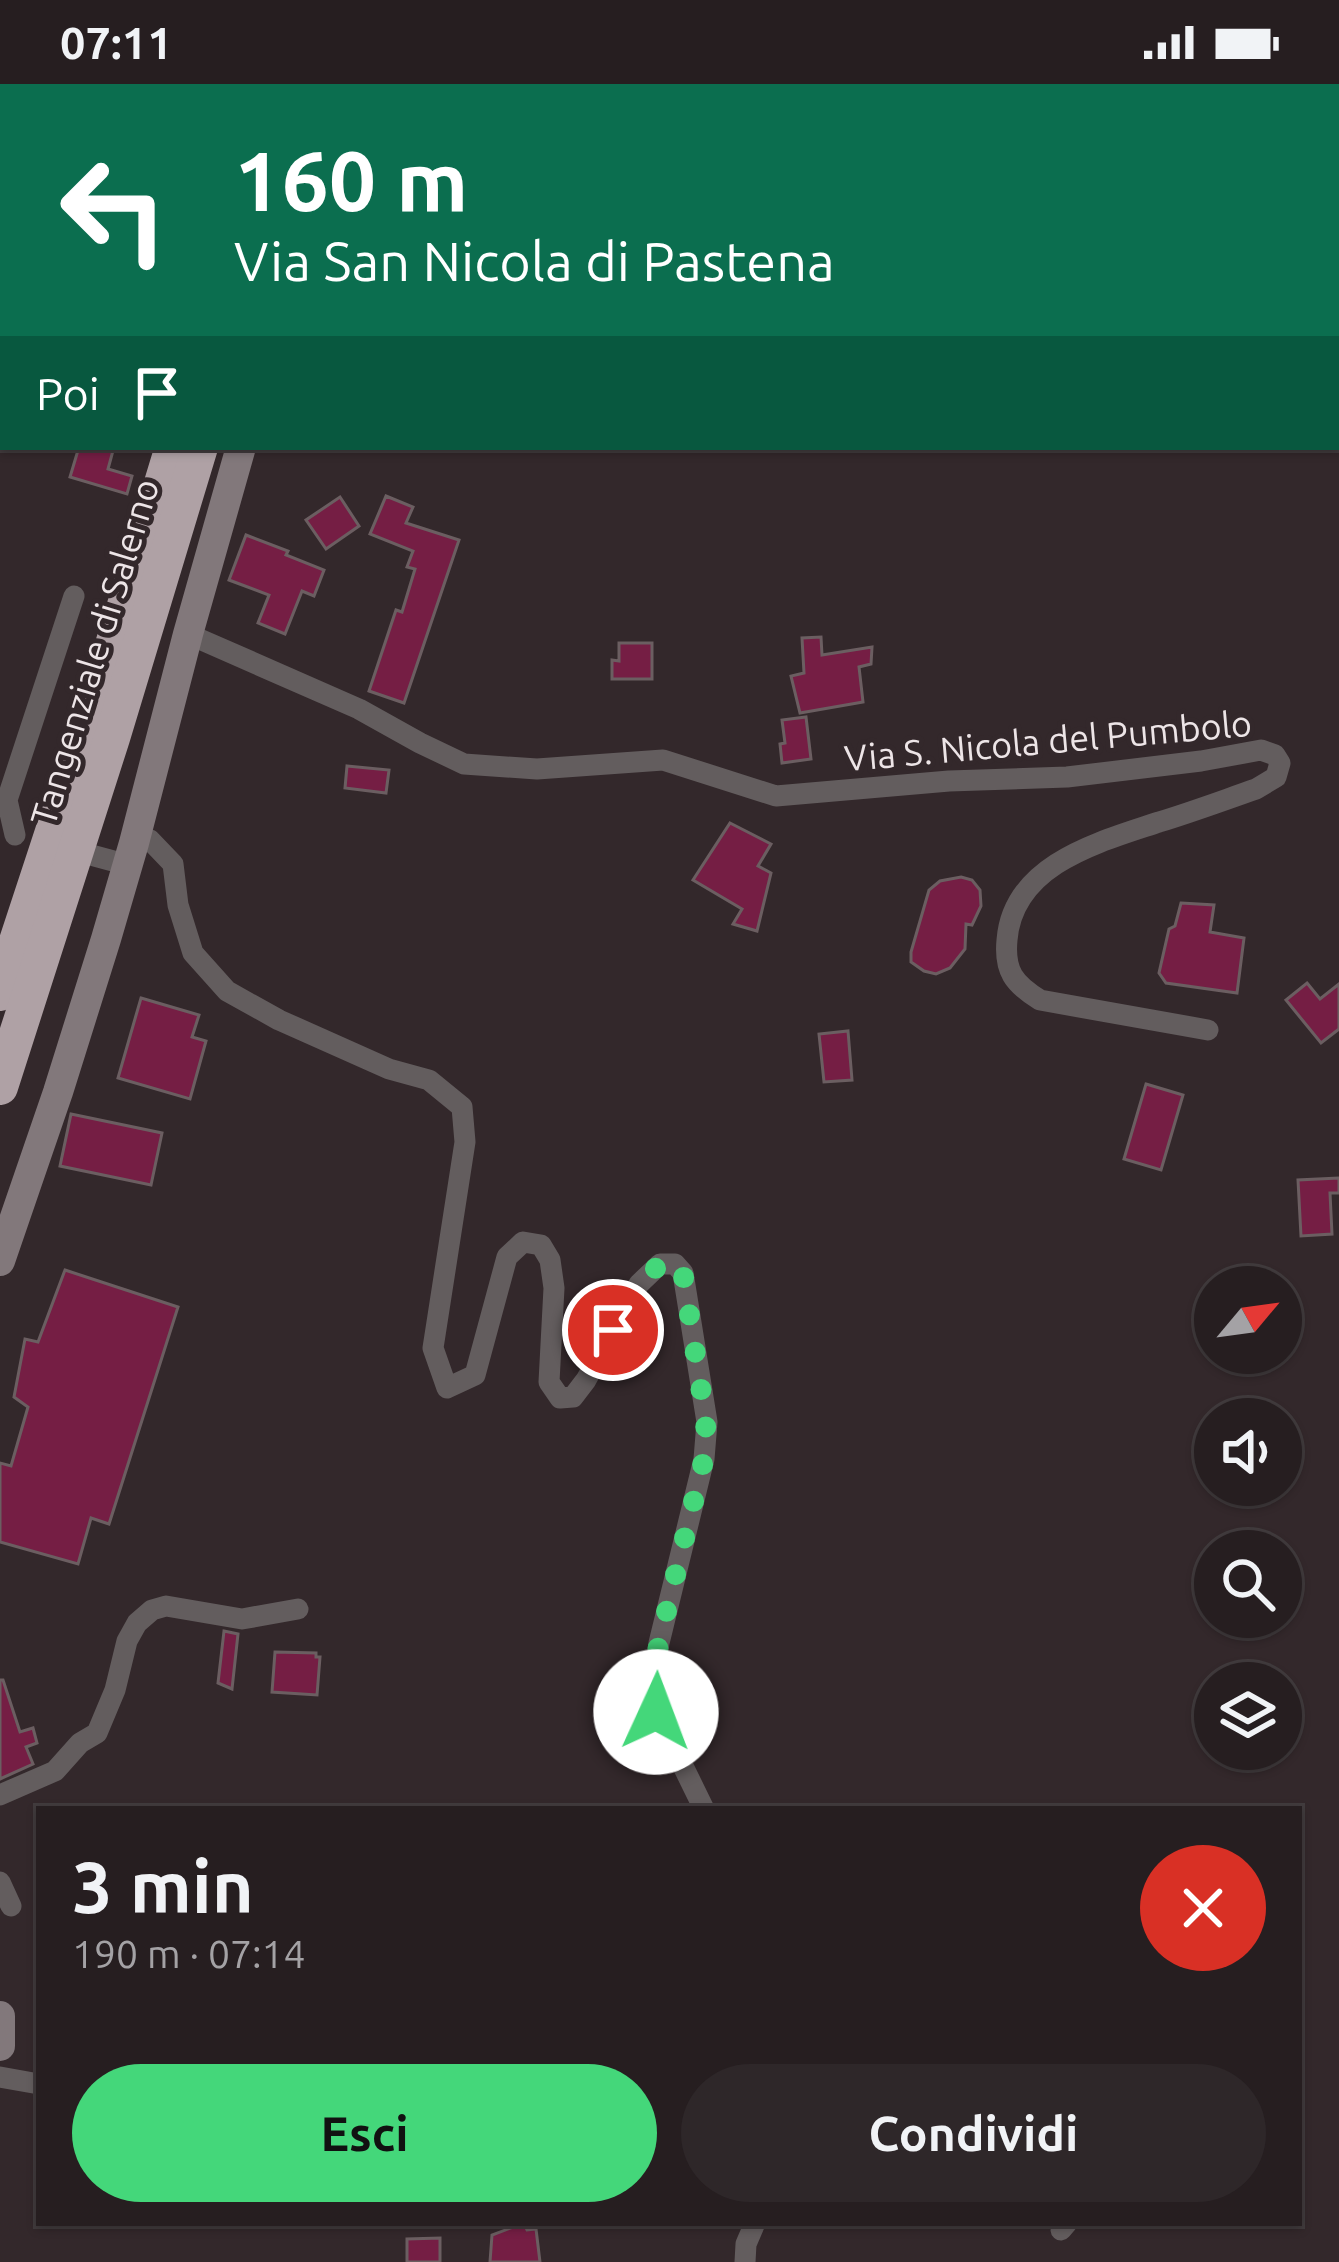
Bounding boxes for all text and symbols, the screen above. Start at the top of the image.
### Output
text: 07:11 [60,17,173,68]
icon: left [36,132,192,288]
text: 160 m [234,133,468,227]
text: Via San Nicola di Pastena [234,231,835,291]
icon: arrive [124,360,190,426]
text: Poi [36,368,100,419]
street label: Tangenziale di Salerno [22,474,166,830]
street label: Via S. Nicola del Pumbolo [843,702,1253,778]
north arrow [1194,1266,1302,1374]
map controls [1194,1266,1302,1770]
pin [562,1279,664,1381]
icon: arrive [580,1297,646,1363]
button: sound [1194,1398,1302,1506]
button: search [1194,1530,1302,1638]
position arrow [593,1649,719,1775]
button: layers [1194,1662,1302,1770]
button: close [1140,1845,1266,1971]
text: 3 min [72,1846,254,1927]
text: 190 m · 07:14 [72,1932,306,1975]
button: Esci [72,2064,657,2202]
button: Condividi [681,2064,1266,2202]

